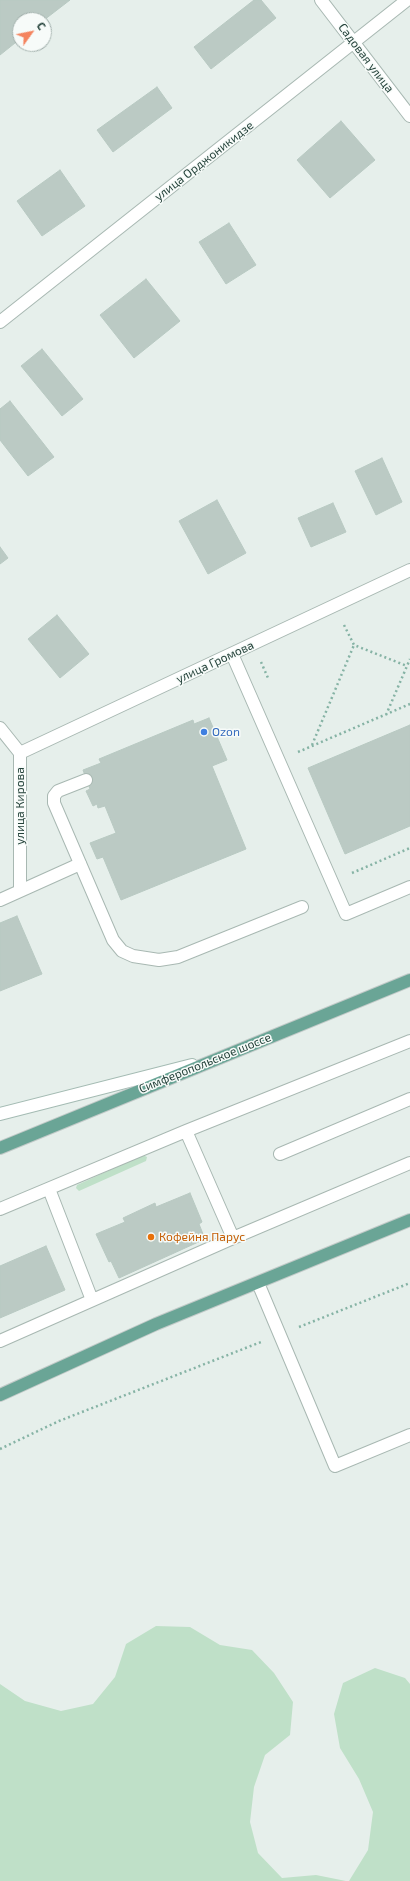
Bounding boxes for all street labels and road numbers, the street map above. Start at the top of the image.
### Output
street label: Садовая улица [335,20,397,96]
street label: улица Орджоникидзе [152,118,256,204]
street label: улица Громова [174,638,256,686]
street label: улица Кирова [13,767,27,845]
street label: Симферопольское шоссе [137,1030,273,1096]

